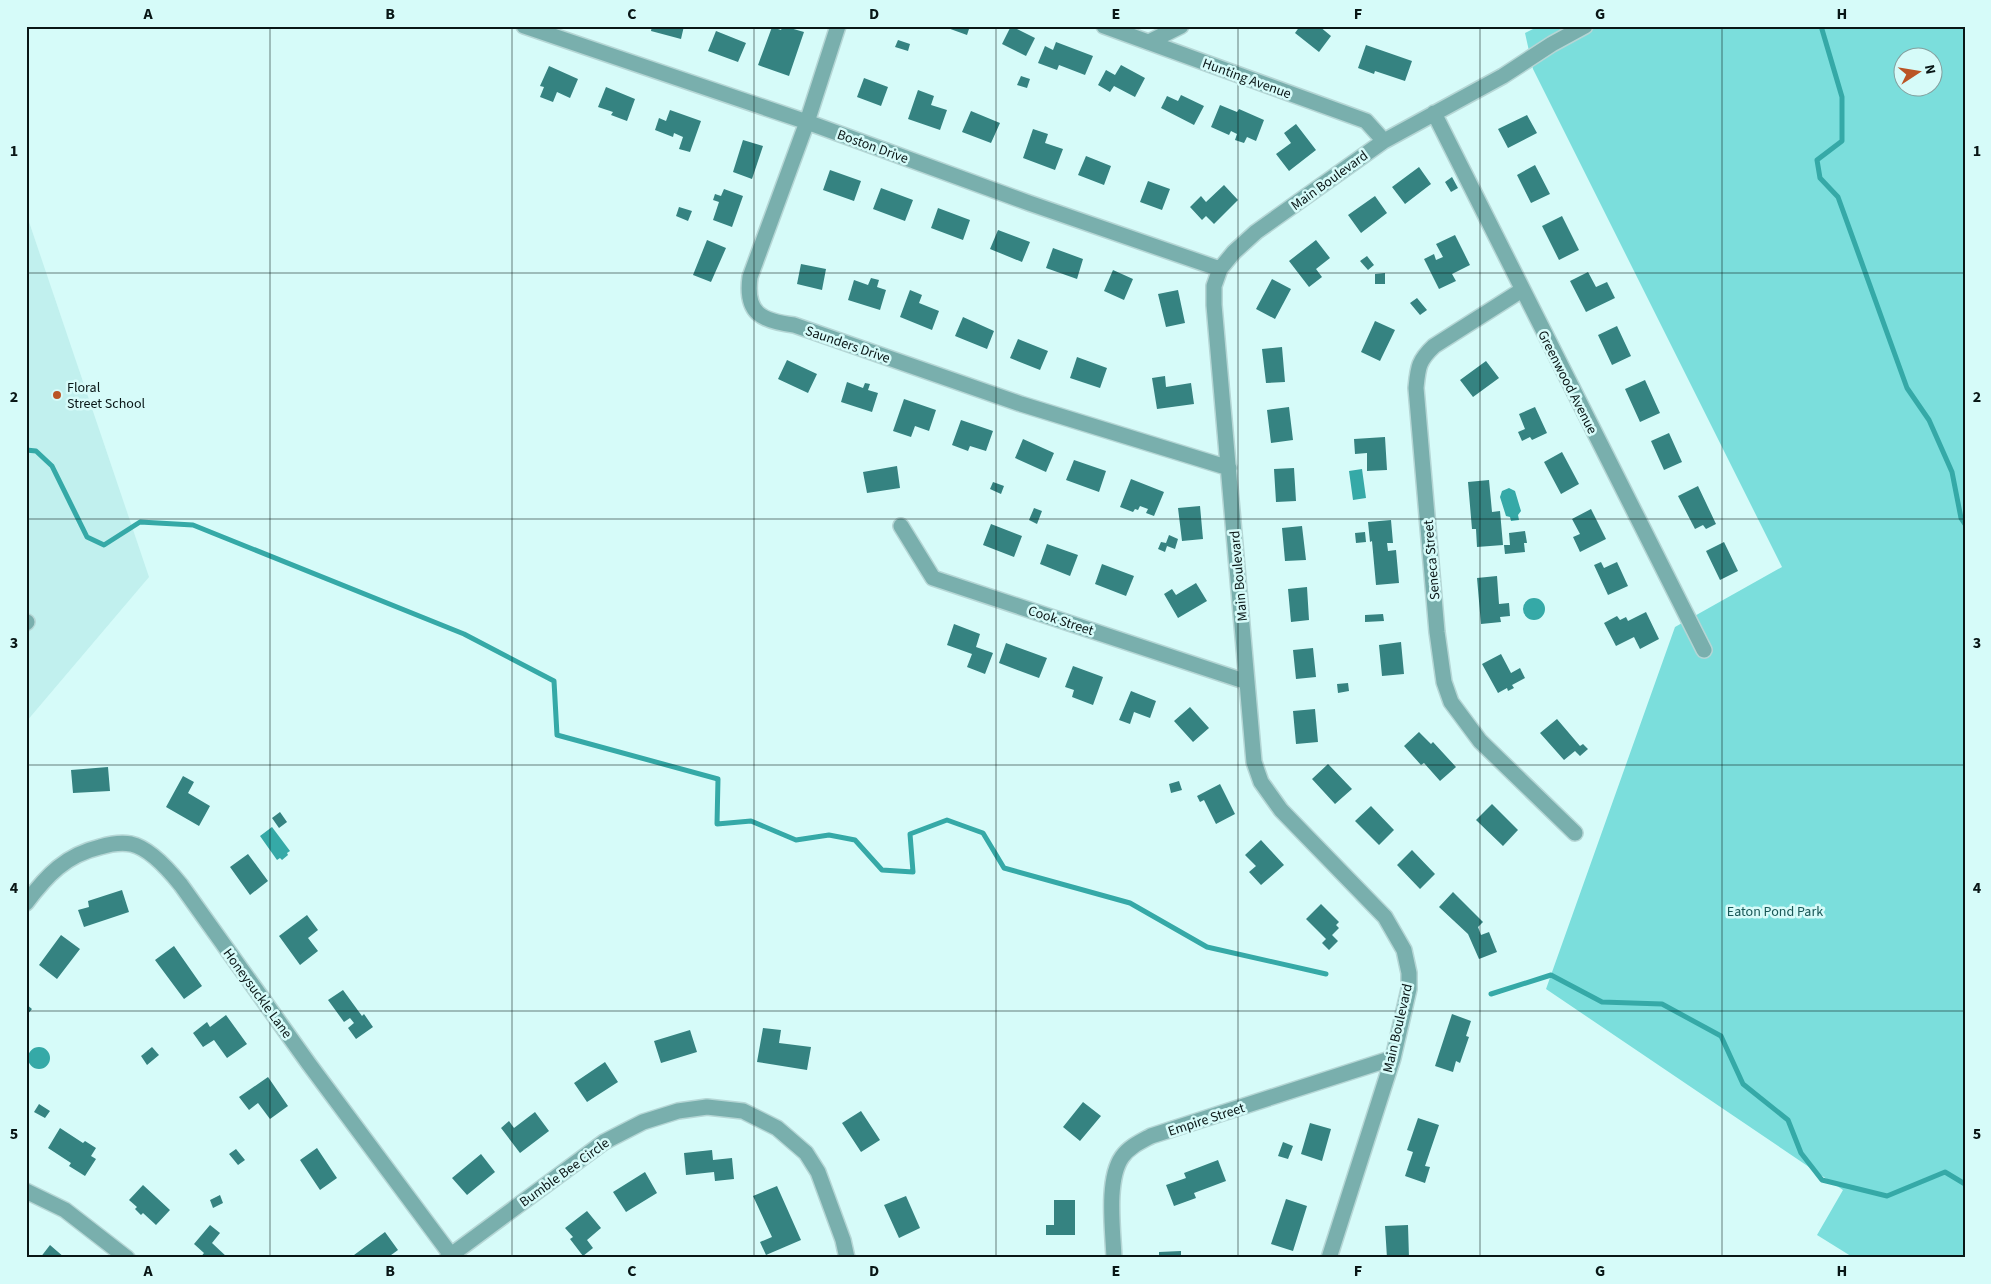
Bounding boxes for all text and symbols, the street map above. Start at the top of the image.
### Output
text: A [142,3,153,25]
text: B [385,3,395,25]
text: C [627,3,637,25]
text: D [869,3,879,25]
text: E [1112,3,1120,25]
text: F [1354,3,1362,25]
text: G [1595,3,1605,25]
text: H [1837,3,1847,25]
north arrow [1894,48,1944,98]
street label: Hunting Avenue [1199,54,1294,104]
text: N [1919,63,1940,76]
street label: Boston Drive [834,125,911,169]
text: 1 [10,140,18,162]
text: 1 [1973,140,1981,162]
street label: Main Boulevard [1287,146,1372,216]
street label: Saunders Drive [803,321,893,369]
street label: Greenwood Avenue [1532,327,1602,438]
place label: Floral Street School [67,378,146,414]
text: 2 [10,386,18,408]
text: 2 [1973,386,1981,408]
marker: Floral Street School [51,389,63,401]
street label: Seneca Street [1419,519,1445,601]
street label: Main Boulevard [1225,530,1253,622]
street label: Cook Street [1025,601,1096,641]
text: 3 [10,632,18,654]
text: 3 [1973,632,1981,654]
text: 4 [10,877,19,899]
text: 4 [1973,877,1982,899]
park label: Eaton Pond Park [1727,902,1823,922]
street label: Honeysuckle Lane [218,945,297,1043]
street label: Main Boulevard [1378,982,1418,1075]
street label: Empire Street [1165,1098,1248,1142]
text: 5 [10,1123,18,1145]
text: 5 [1973,1123,1981,1145]
street label: Bumble Bee Circle [516,1133,614,1212]
text: A [142,1260,153,1282]
text: B [385,1260,395,1282]
text: C [627,1260,637,1282]
text: D [869,1260,879,1282]
text: E [1112,1260,1120,1282]
text: F [1354,1260,1362,1282]
text: G [1595,1260,1605,1282]
text: H [1837,1260,1847,1282]

